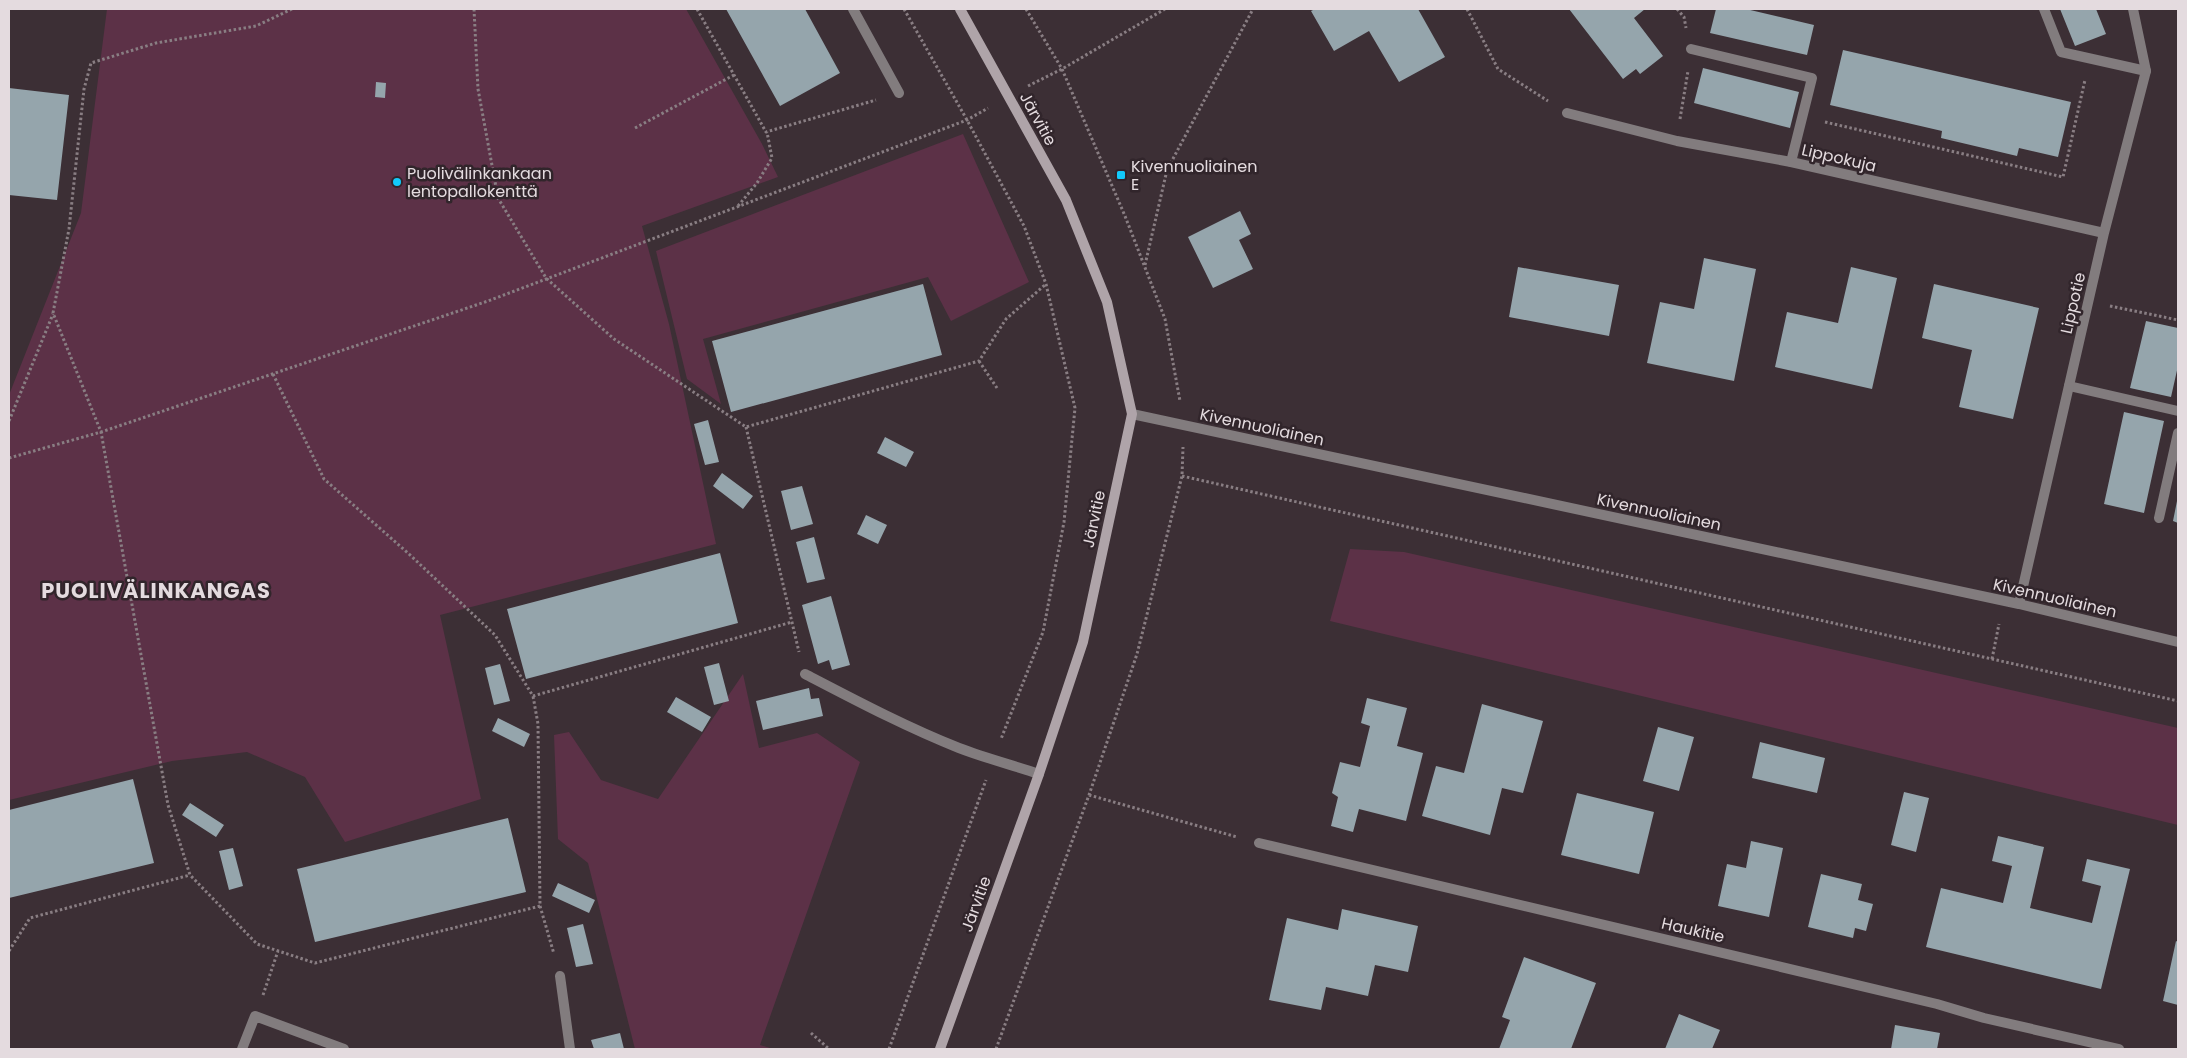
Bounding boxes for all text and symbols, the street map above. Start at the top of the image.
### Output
street label: Järvitie [1014,88,1062,150]
street label: Lippokuja [1799,138,1879,178]
place label: Kivennuoliainen E [1131,155,1257,196]
place label: Puolivälinkankaan lentopallokenttä [407,162,552,203]
marker: Kivennuoliainen E [1115,169,1127,181]
marker: Puolivälinkankaan lentopallokenttä [391,176,403,188]
street label: Lippotie [2055,270,2091,336]
street label: Kivennuoliainen [1198,403,1326,451]
street label: Järvitie [1077,488,1111,550]
street label: Kivennuoliainen [1595,488,1723,536]
street label: Kivennuoliainen [1991,573,2119,623]
district label: PUOLIVÄLINKANGAS [41,576,271,605]
street label: Järvitie [955,873,997,935]
street label: Haukitie [1659,912,1727,948]

